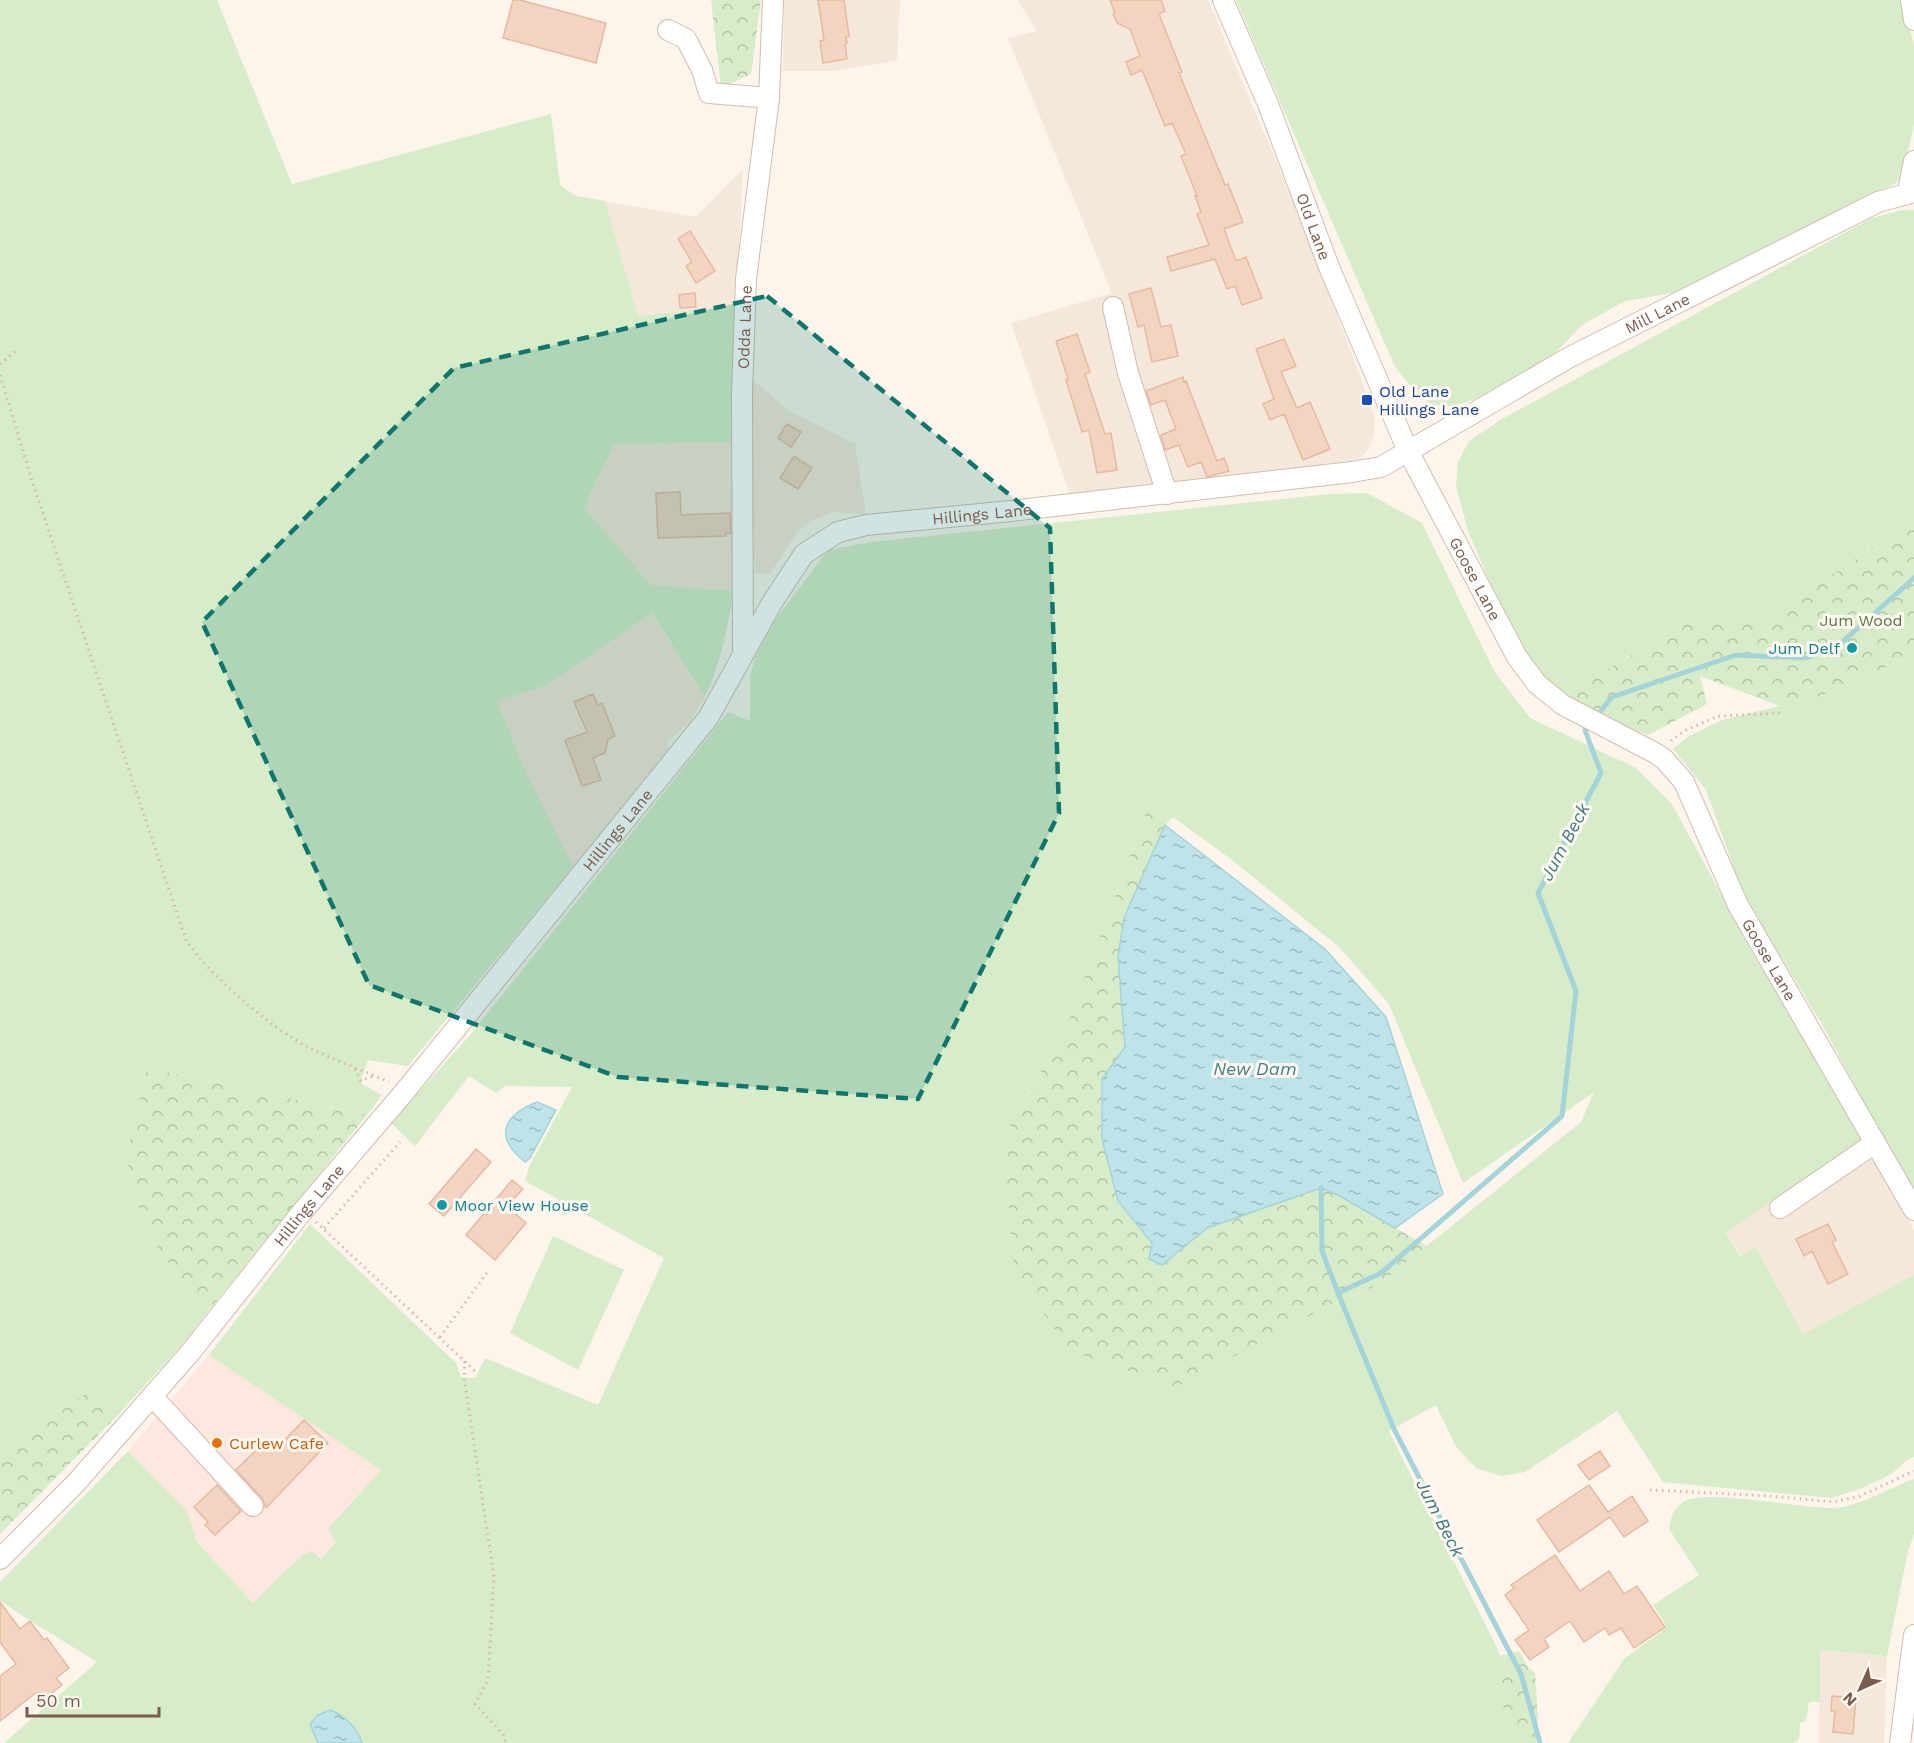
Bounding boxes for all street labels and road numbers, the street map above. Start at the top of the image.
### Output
street label: Old Lane [1292,190,1335,263]
street label: Odda Lane [734,285,756,369]
street label: Mill Lane [1622,289,1693,338]
street label: Hillings Lane [931,500,1033,529]
street label: Goose Lane [1445,534,1505,624]
street label: Hillings Lane [579,785,657,875]
street label: Goose Lane [1738,915,1800,1004]
street label: Hillings Lane [270,1161,348,1250]

